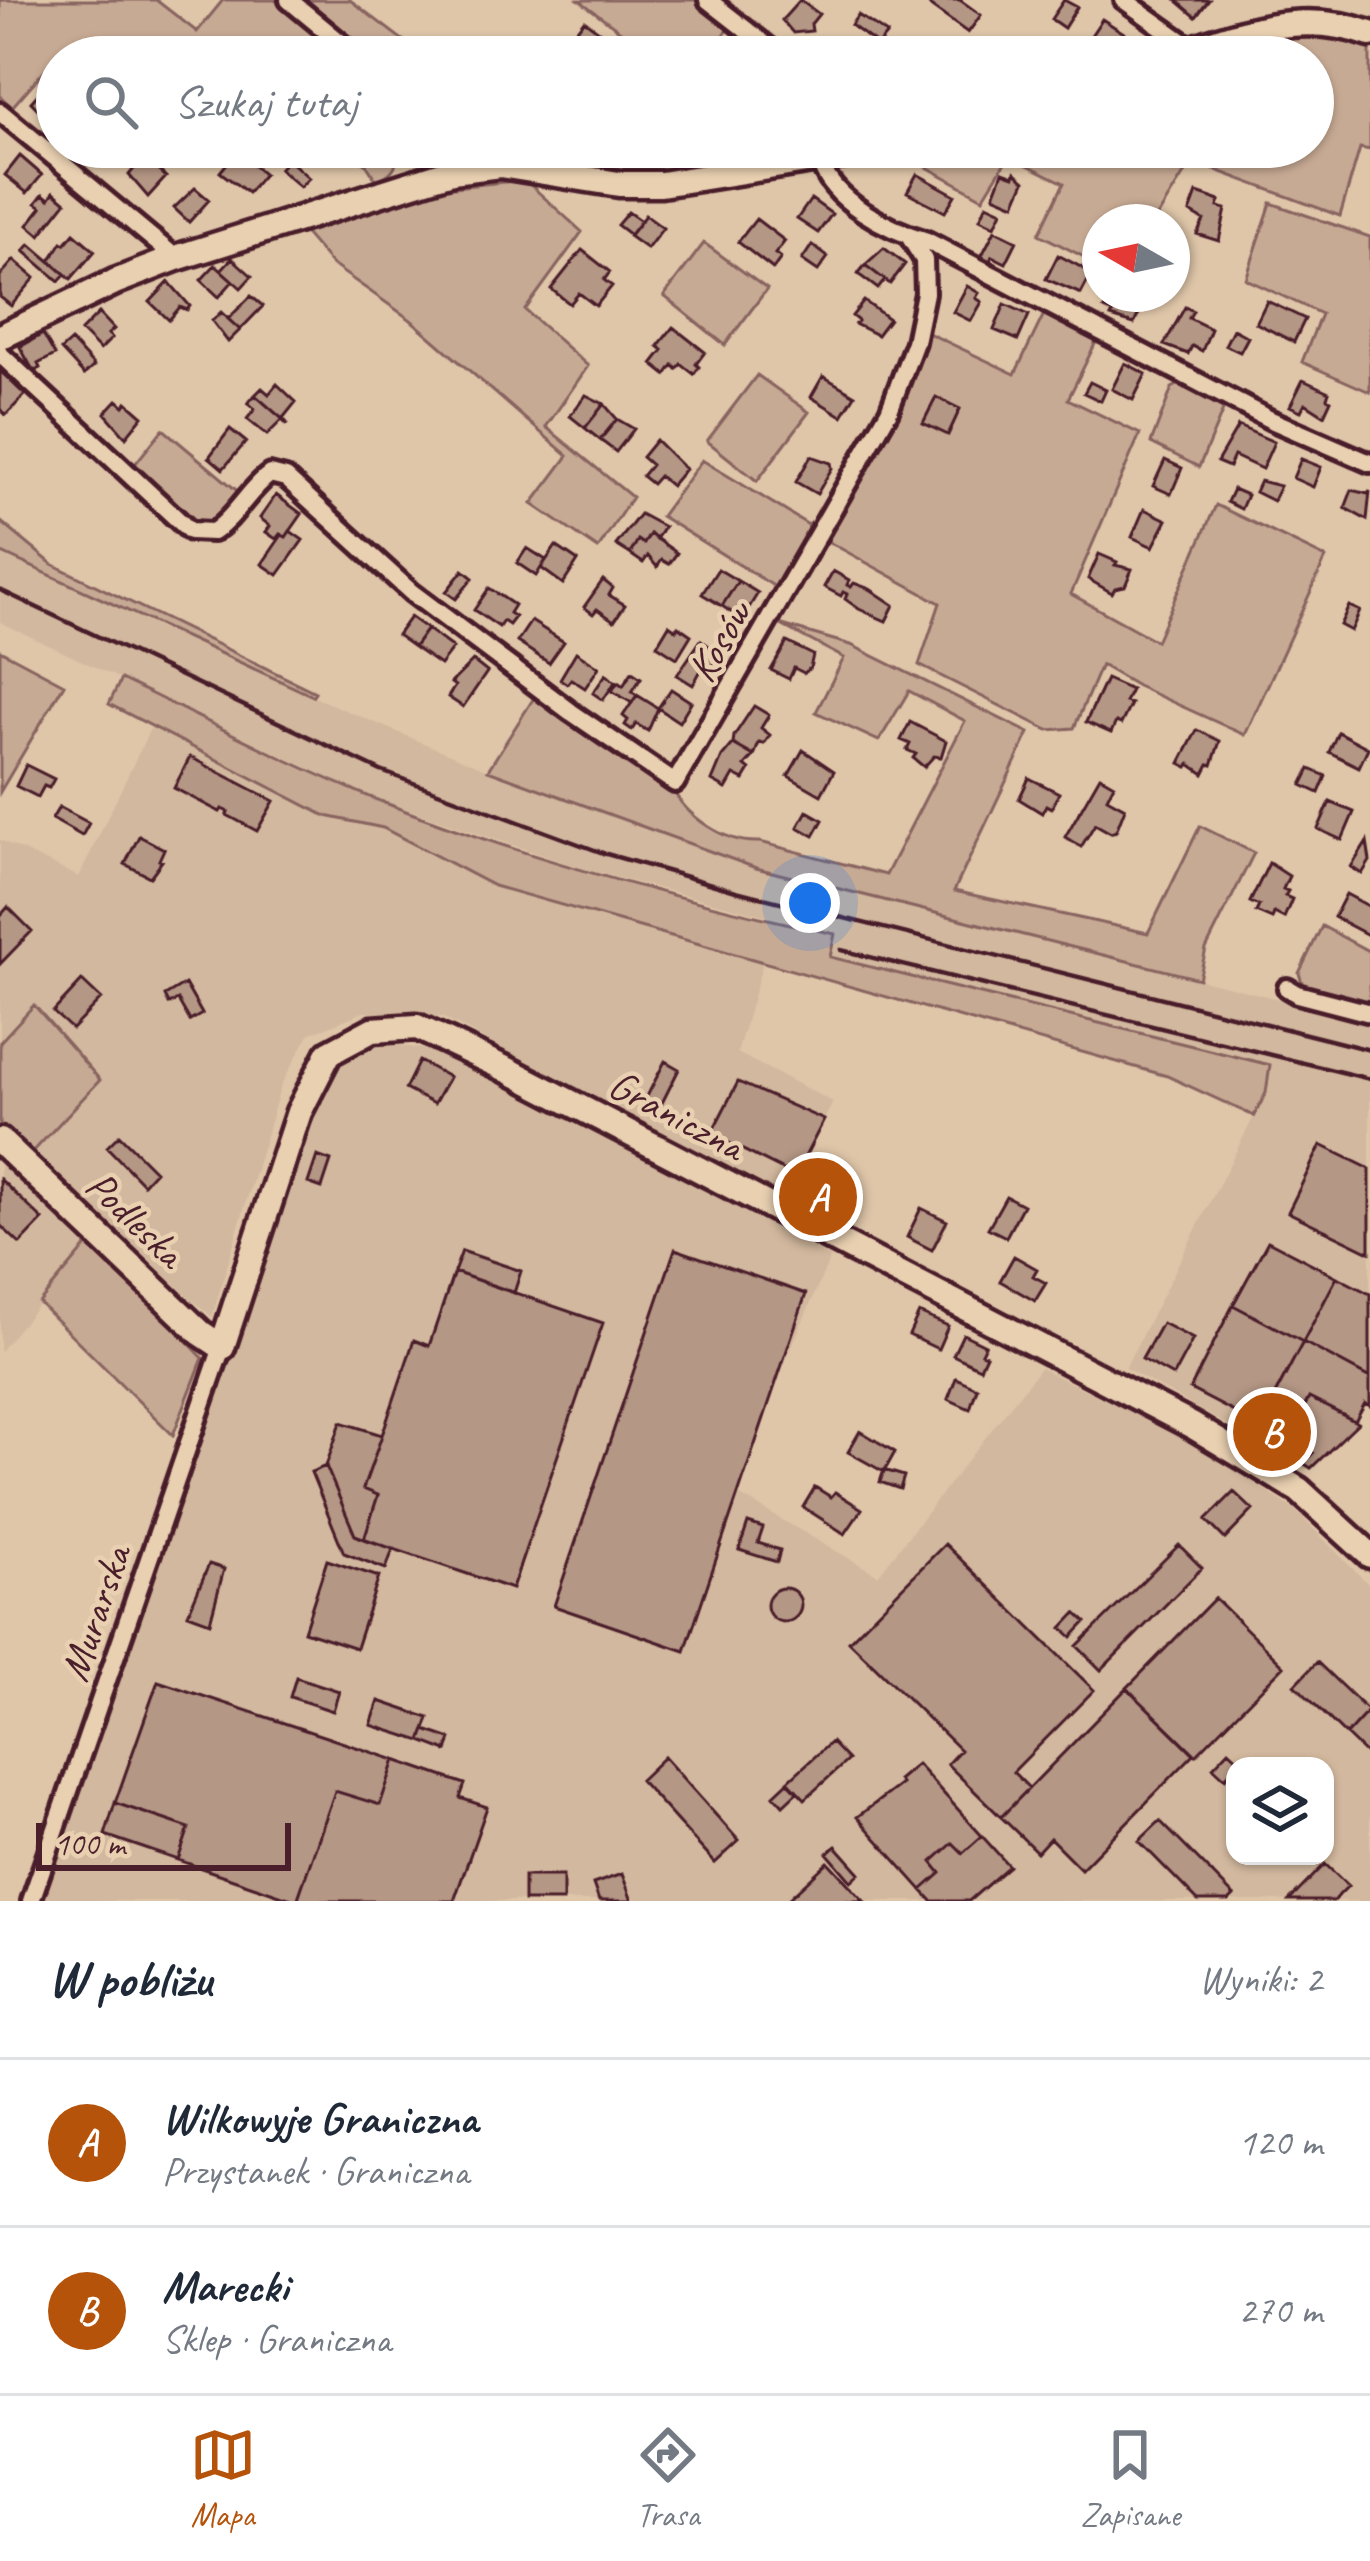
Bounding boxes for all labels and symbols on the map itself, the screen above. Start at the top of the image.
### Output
north arrow [1082,204,1190,312]
street label: Kosów [675,589,765,692]
your location [780,873,840,933]
street label: Graniczna [600,1058,756,1175]
pin: A [779,1152,857,1242]
street label: Podleska [74,1159,198,1281]
pin: B [1233,1387,1311,1477]
street label: Murarska [48,1535,144,1688]
scale bar [36,1817,291,1870]

